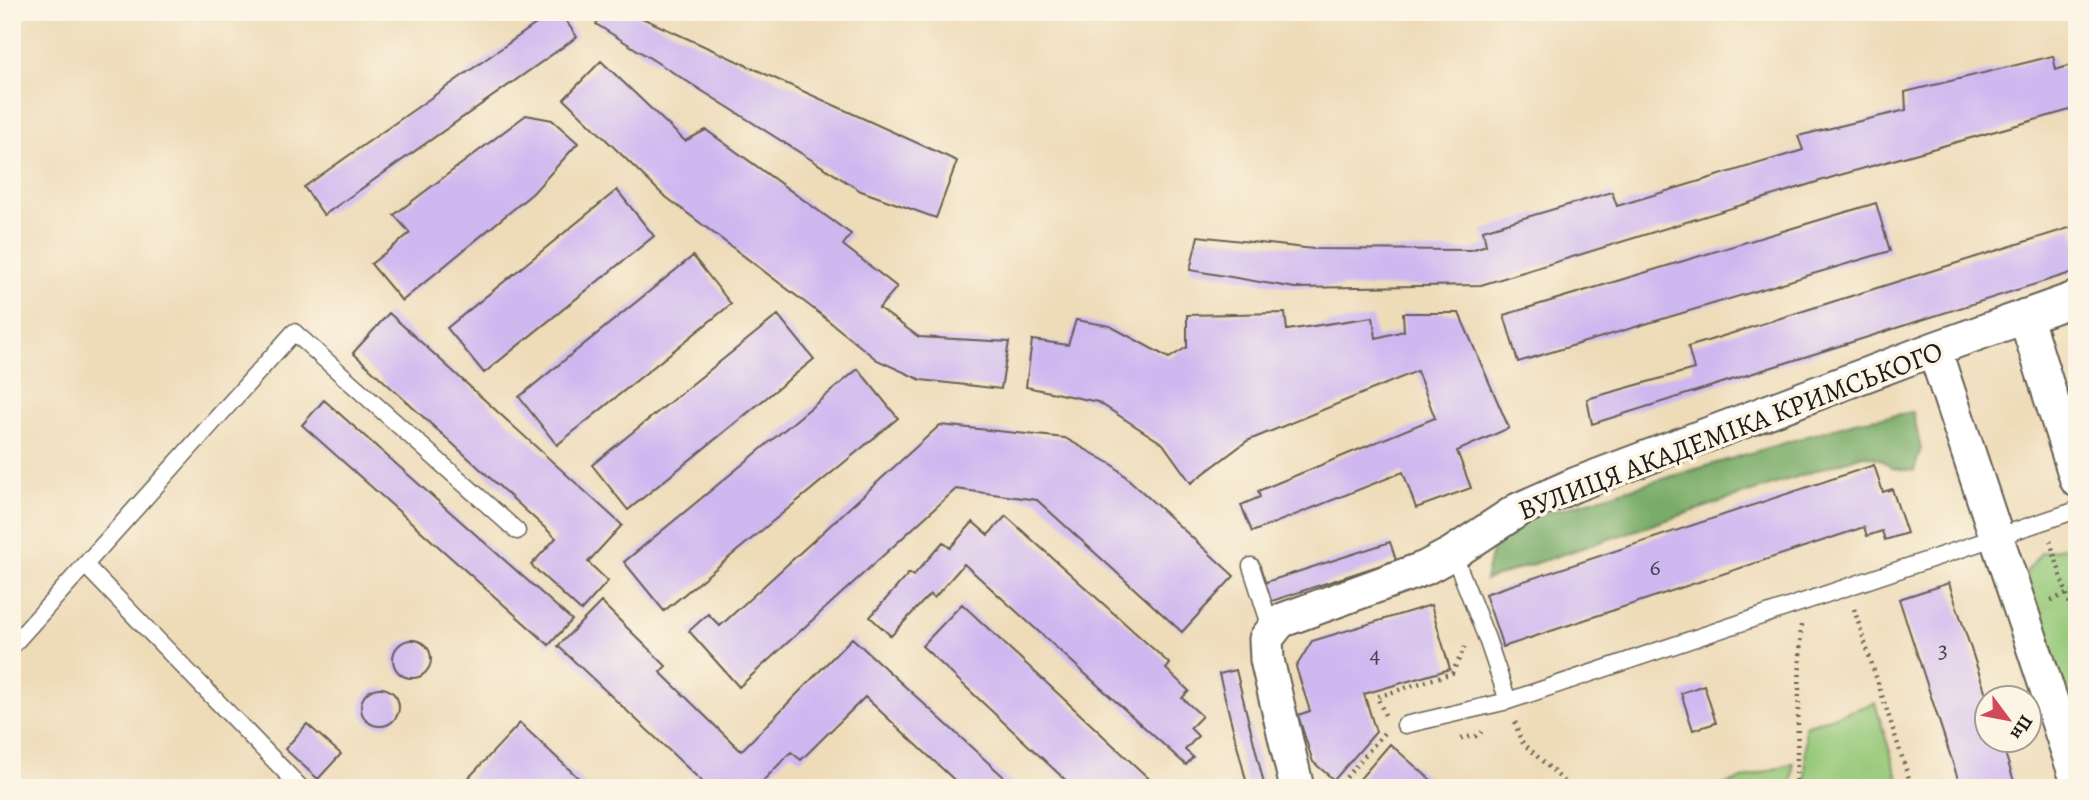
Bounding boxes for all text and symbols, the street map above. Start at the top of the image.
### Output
street label: ВУЛИЦЯ АКАДЕМІКА КРИМСЬКОГО [1513,332,1948,530]
house number: 6 [1649,551,1661,583]
house number: 3 [1938,634,1948,666]
house number: 4 [1370,638,1381,670]
north arrow [1974,684,2044,754]
text: Пн [2004,710,2039,745]

